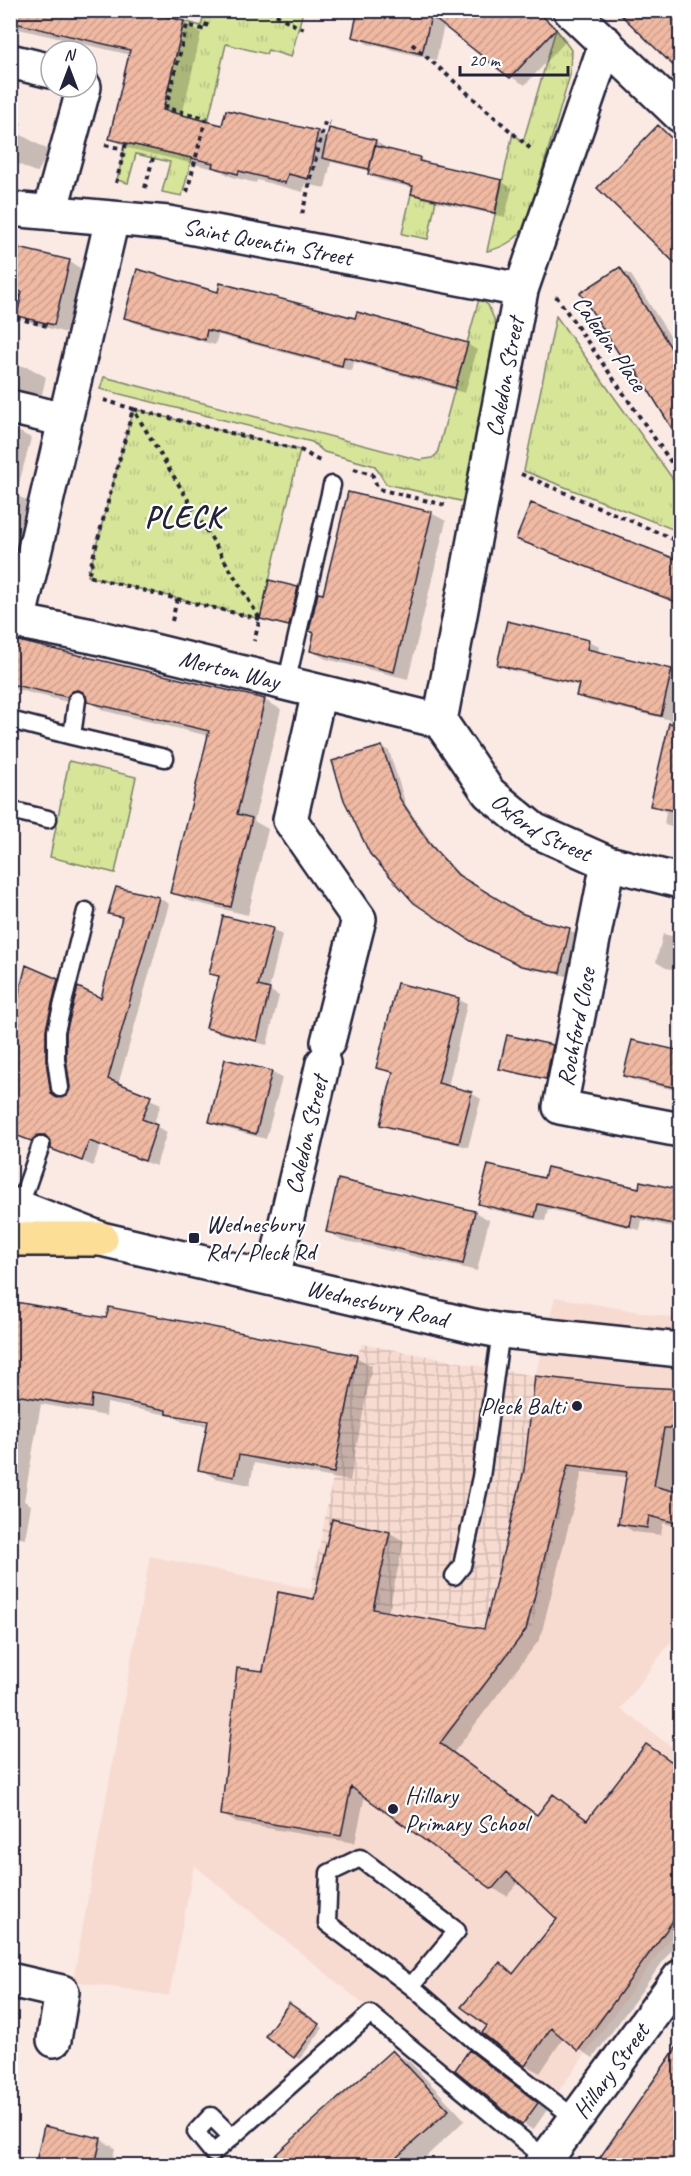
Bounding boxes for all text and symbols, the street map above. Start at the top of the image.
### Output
north arrow [39,39,99,99]
scale bar [460,39,568,77]
text: N [64,45,77,65]
text: 20 m [469,49,502,71]
street label: Saint Quentin Street [181,211,357,273]
street label: Caledon Place [566,289,655,399]
street label: Caledon Street [479,312,531,439]
district label: PLECK [145,498,228,536]
street label: Merton Way [176,643,284,697]
street label: Oxford Street [485,786,597,869]
street label: Rochford Close [550,963,603,1089]
street label: Caledon Street [278,1070,335,1197]
place label: Wednesbury Rd / Pleck Rd [206,1209,319,1267]
marker: Wednesbury Rd / Pleck Rd [187,1231,201,1245]
street label: Wednesbury Road [304,1272,454,1335]
place label: Pleck Balti [480,1391,569,1421]
marker: Pleck Balti [570,1399,584,1413]
place label: Hillary Primary School [405,1780,532,1838]
marker: Hillary Primary School [386,1802,400,1816]
street label: Hillary Street [566,2016,657,2124]

